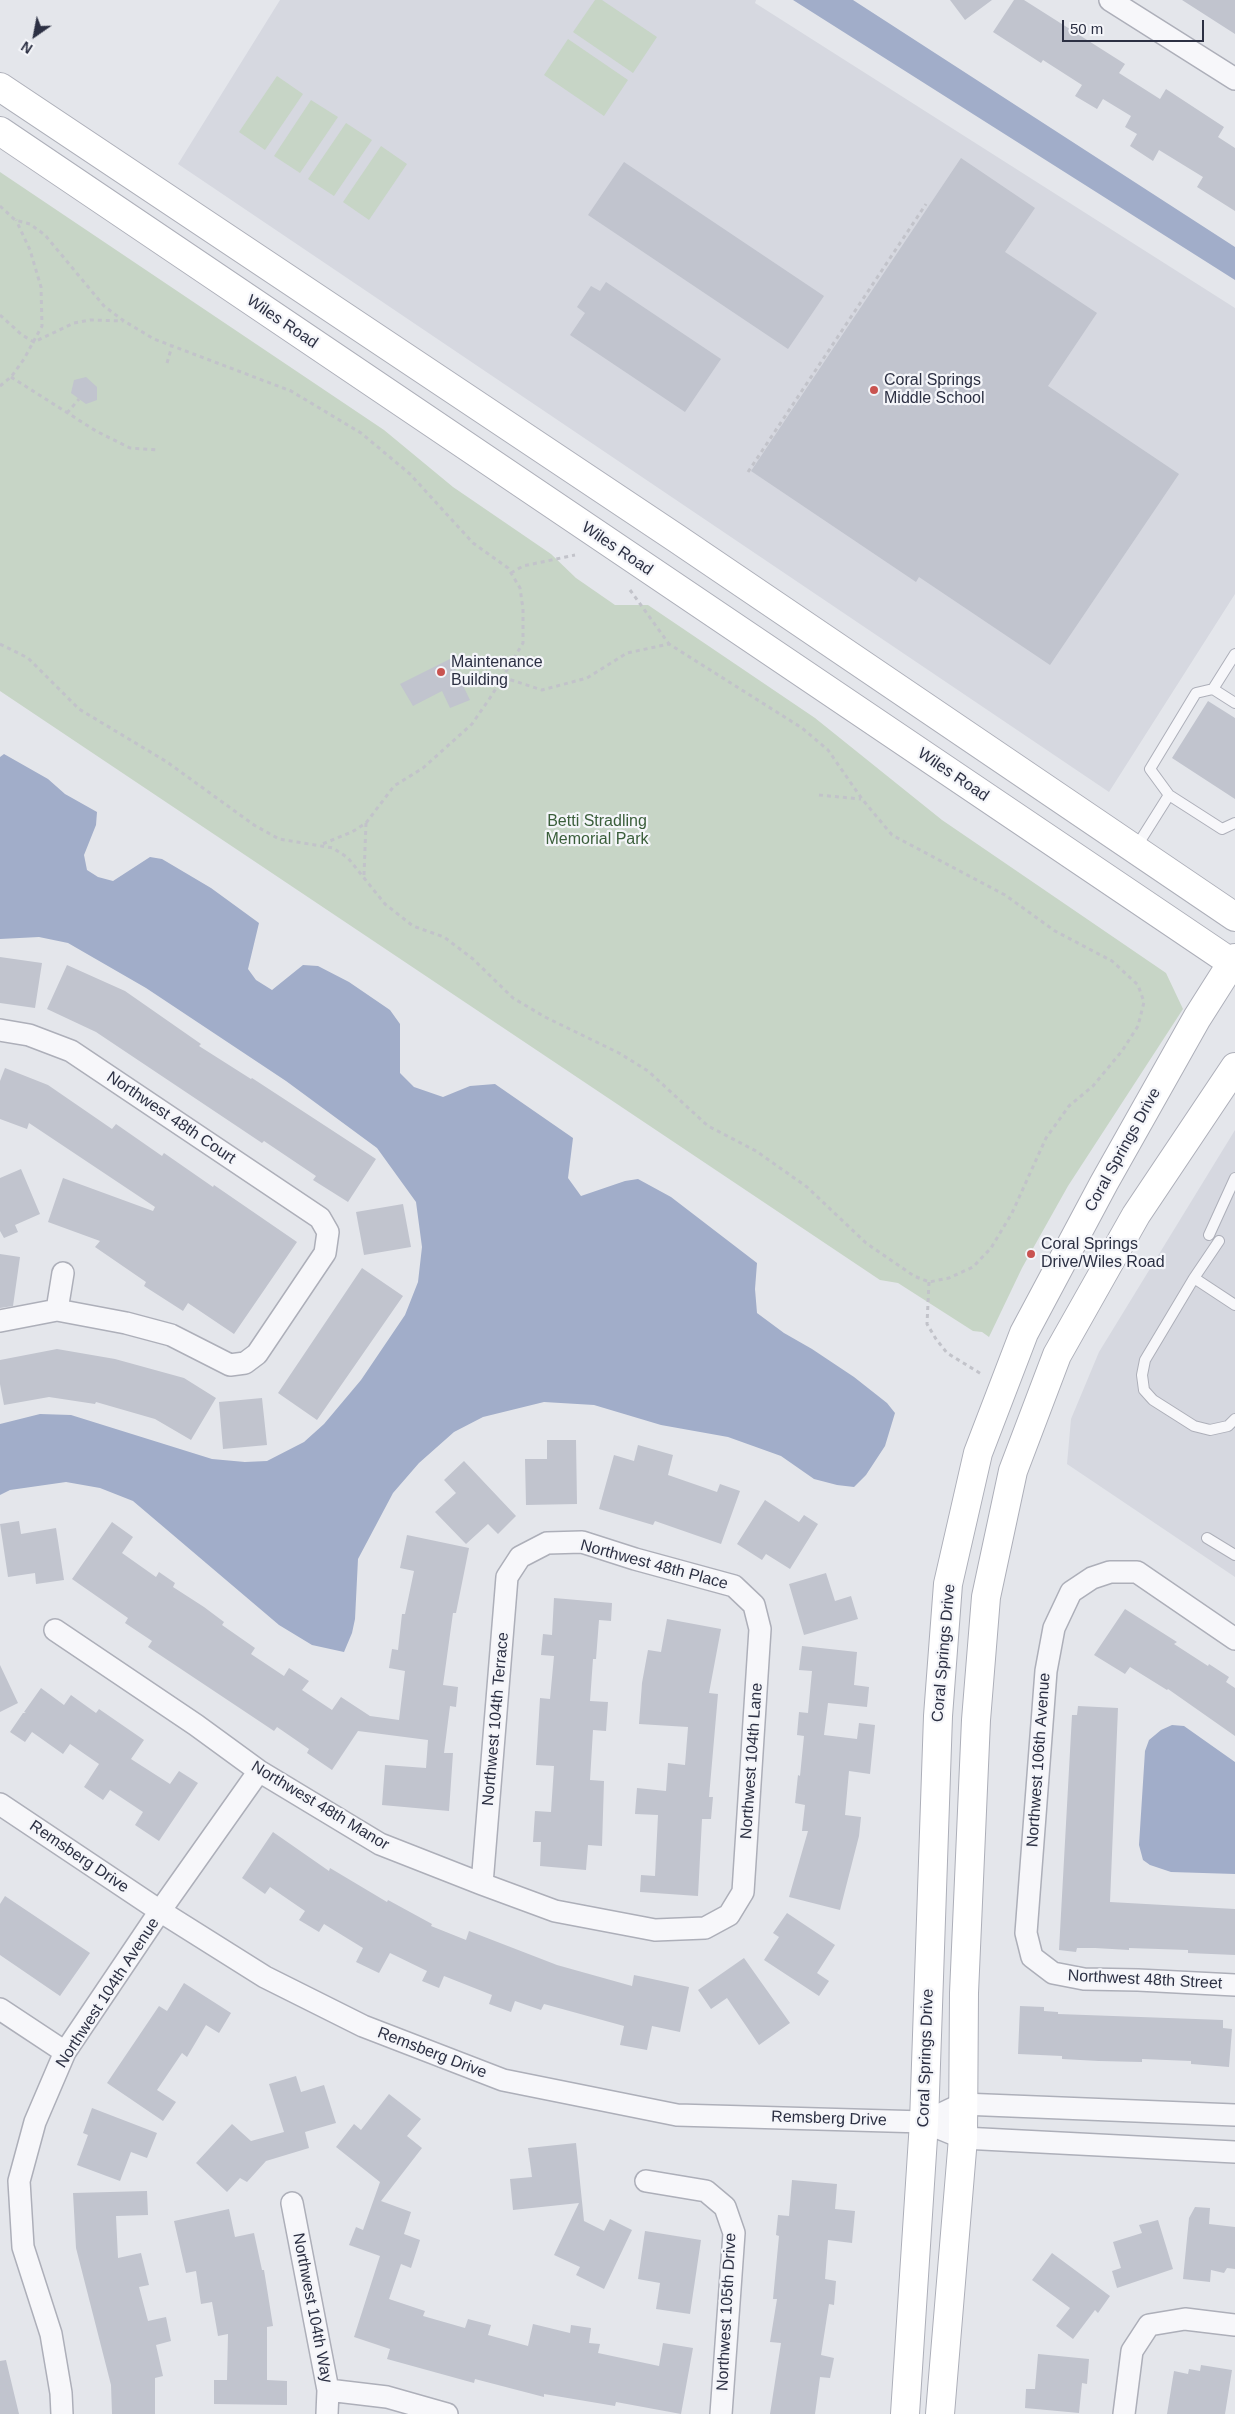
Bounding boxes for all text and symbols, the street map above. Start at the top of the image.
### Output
north arrow [10,10,60,60]
scale bar [1065,10,1208,42]
text: 50 m [1070,20,1103,37]
text: N [18,38,35,57]
street label: Wiles Road [243,291,321,353]
place label: Coral Springs Middle School [884,371,984,409]
marker: Coral Springs Middle School [868,384,880,396]
street label: Wiles Road [578,518,656,580]
place label: Maintenance Building [451,653,543,691]
marker: Maintenance Building [435,666,447,678]
street label: Wiles Road [914,744,992,806]
park label: Betti Stradling Memorial Park [545,812,649,850]
street label: Northwest 48th Court [103,1068,239,1168]
street label: Coral Springs Drive [1081,1085,1165,1215]
place label: Coral Springs Drive/Wiles Road [1041,1235,1165,1273]
marker: Coral Springs Drive/Wiles Road [1025,1248,1037,1260]
street label: Northwest 48th Place [578,1536,730,1594]
street label: Coral Springs Drive [928,1583,960,1723]
street label: Northwest 104th Terrace [479,1631,513,1807]
street label: Northwest 106th Avenue [1023,1672,1055,1848]
street label: Northwest 104th Lane [737,1682,767,1840]
street label: Northwest 48th Manor [248,1757,392,1855]
street label: Remsberg Drive [26,1817,132,1897]
street label: Northwest 104th Avenue [52,1914,164,2072]
street label: Northwest 48th Street [1067,1966,1223,1994]
street label: Coral Springs Drive [914,1988,938,2128]
street label: Remsberg Drive [375,2023,489,2083]
street label: Remsberg Drive [771,2107,887,2131]
street label: Northwest 104th Way [288,2231,336,2385]
street label: Northwest 105th Drive [713,2232,741,2392]

